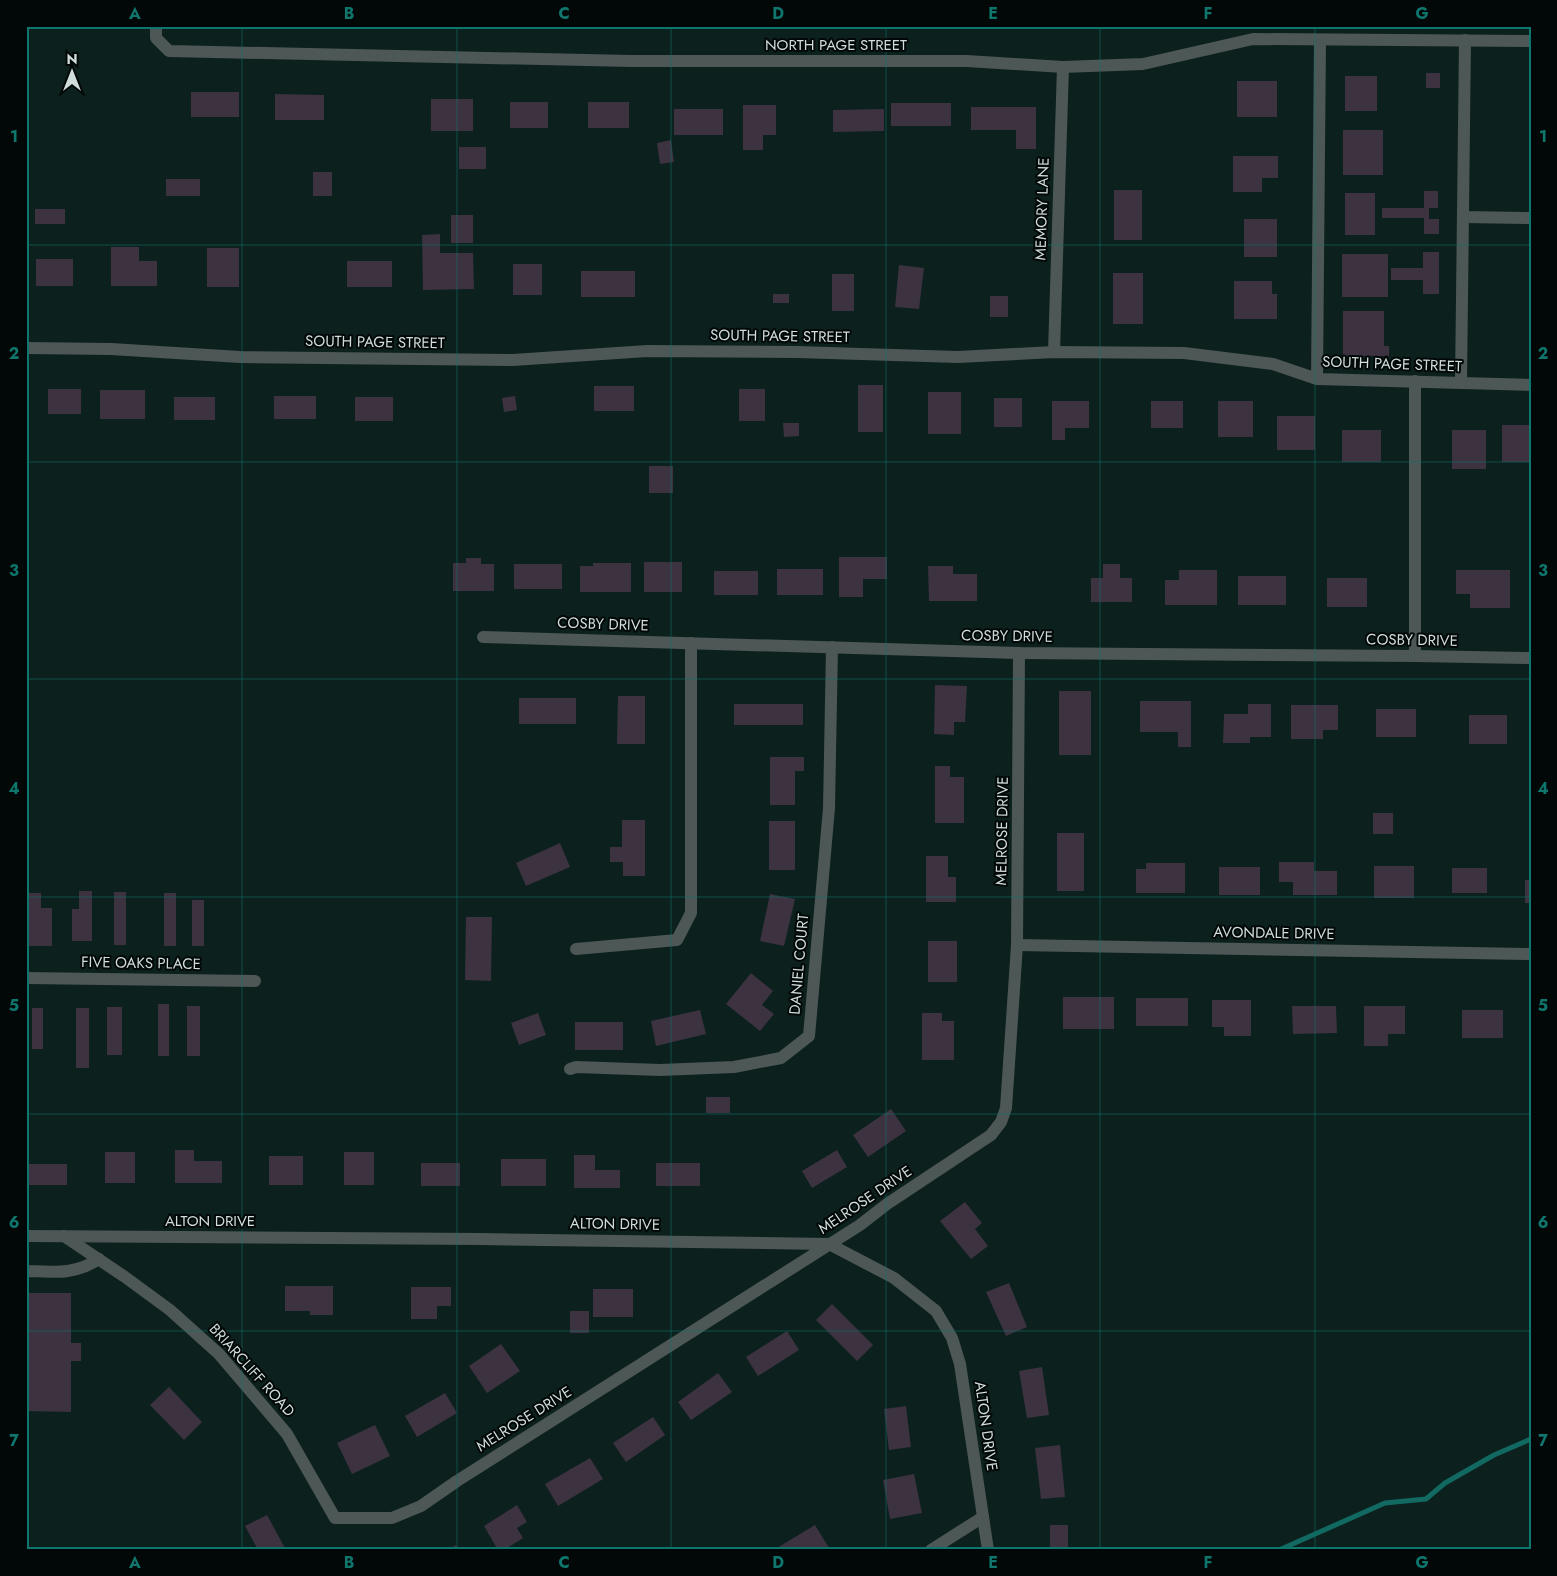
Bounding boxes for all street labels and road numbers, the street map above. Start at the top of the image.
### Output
street label: NORTH PAGE STREET [765,34,907,56]
street label: MEMORY LANE [1029,157,1055,261]
street label: SOUTH PAGE STREET [710,324,850,348]
street label: SOUTH PAGE STREET [305,330,445,354]
street label: SOUTH PAGE STREET [1322,351,1462,377]
street label: COSBY DRIVE [557,611,649,637]
street label: COSBY DRIVE [961,624,1053,648]
street label: COSBY DRIVE [1366,628,1458,652]
street label: MELROSE DRIVE [990,776,1014,886]
street label: DANIEL COURT [784,913,814,1015]
street label: AVONDALE DRIVE [1213,921,1335,945]
street label: FIVE OAKS PLACE [81,951,201,975]
street label: MELROSE DRIVE [814,1160,916,1240]
street label: ALTON DRIVE [165,1210,255,1232]
street label: ALTON DRIVE [570,1212,660,1236]
street label: BRIARCLIFF ROAD [204,1318,300,1422]
street label: ALTON DRIVE [969,1380,1003,1472]
street label: MELROSE DRIVE [472,1381,576,1457]

